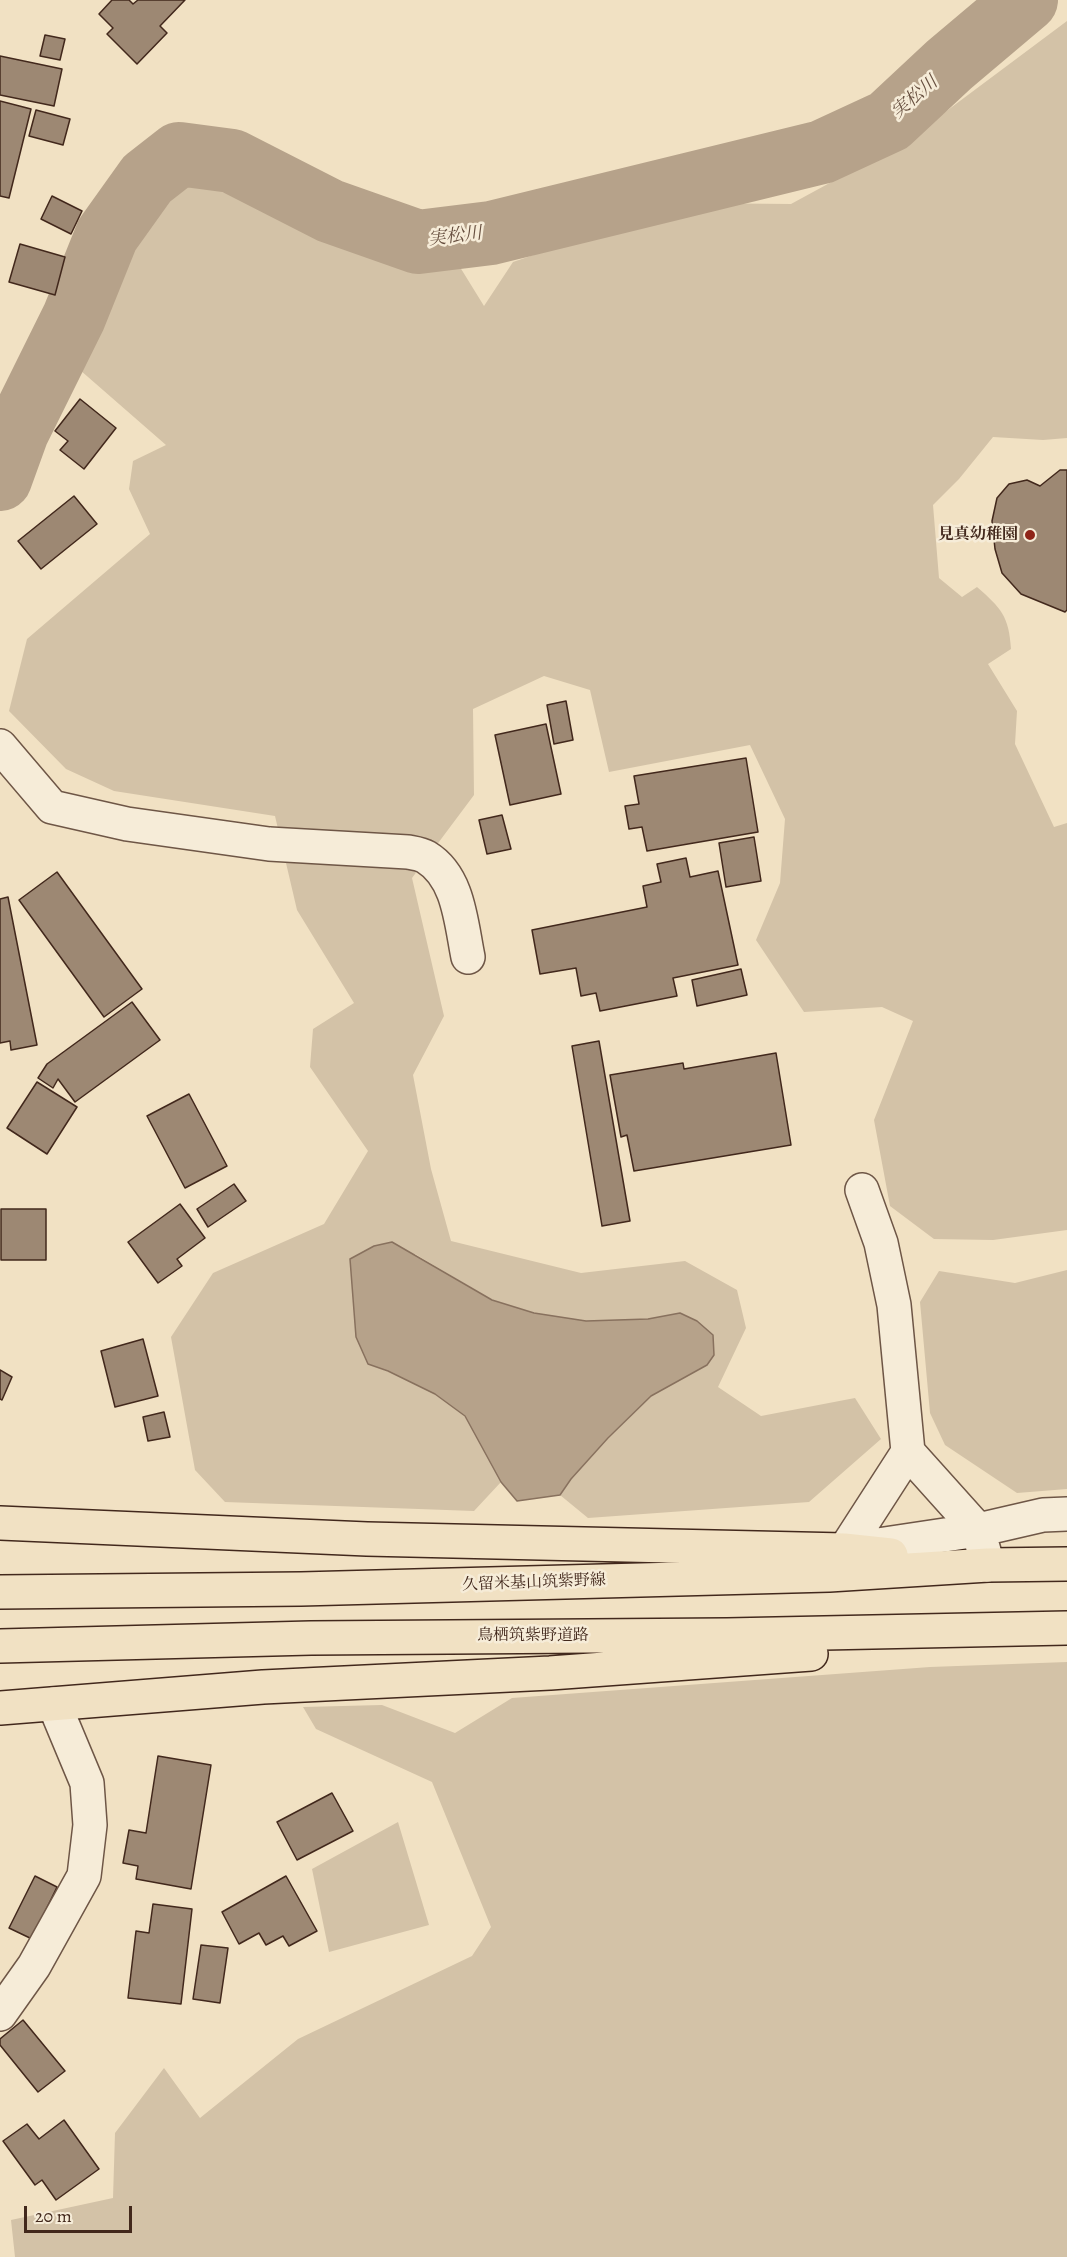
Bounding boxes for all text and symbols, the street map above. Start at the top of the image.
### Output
water label: 実松川 [888,72,942,124]
water label: 実松川 [427,223,483,251]
place label: 見真幼稚園 [938,525,1018,545]
marker: 見真幼稚園 [1023,528,1037,542]
street label: 久留米基山筑紫野線 [462,1571,606,1595]
street label: 鳥栖筑紫野道路 [477,1626,589,1646]
scale bar [27,2194,135,2232]
text: 20 m [35,2204,72,2228]

